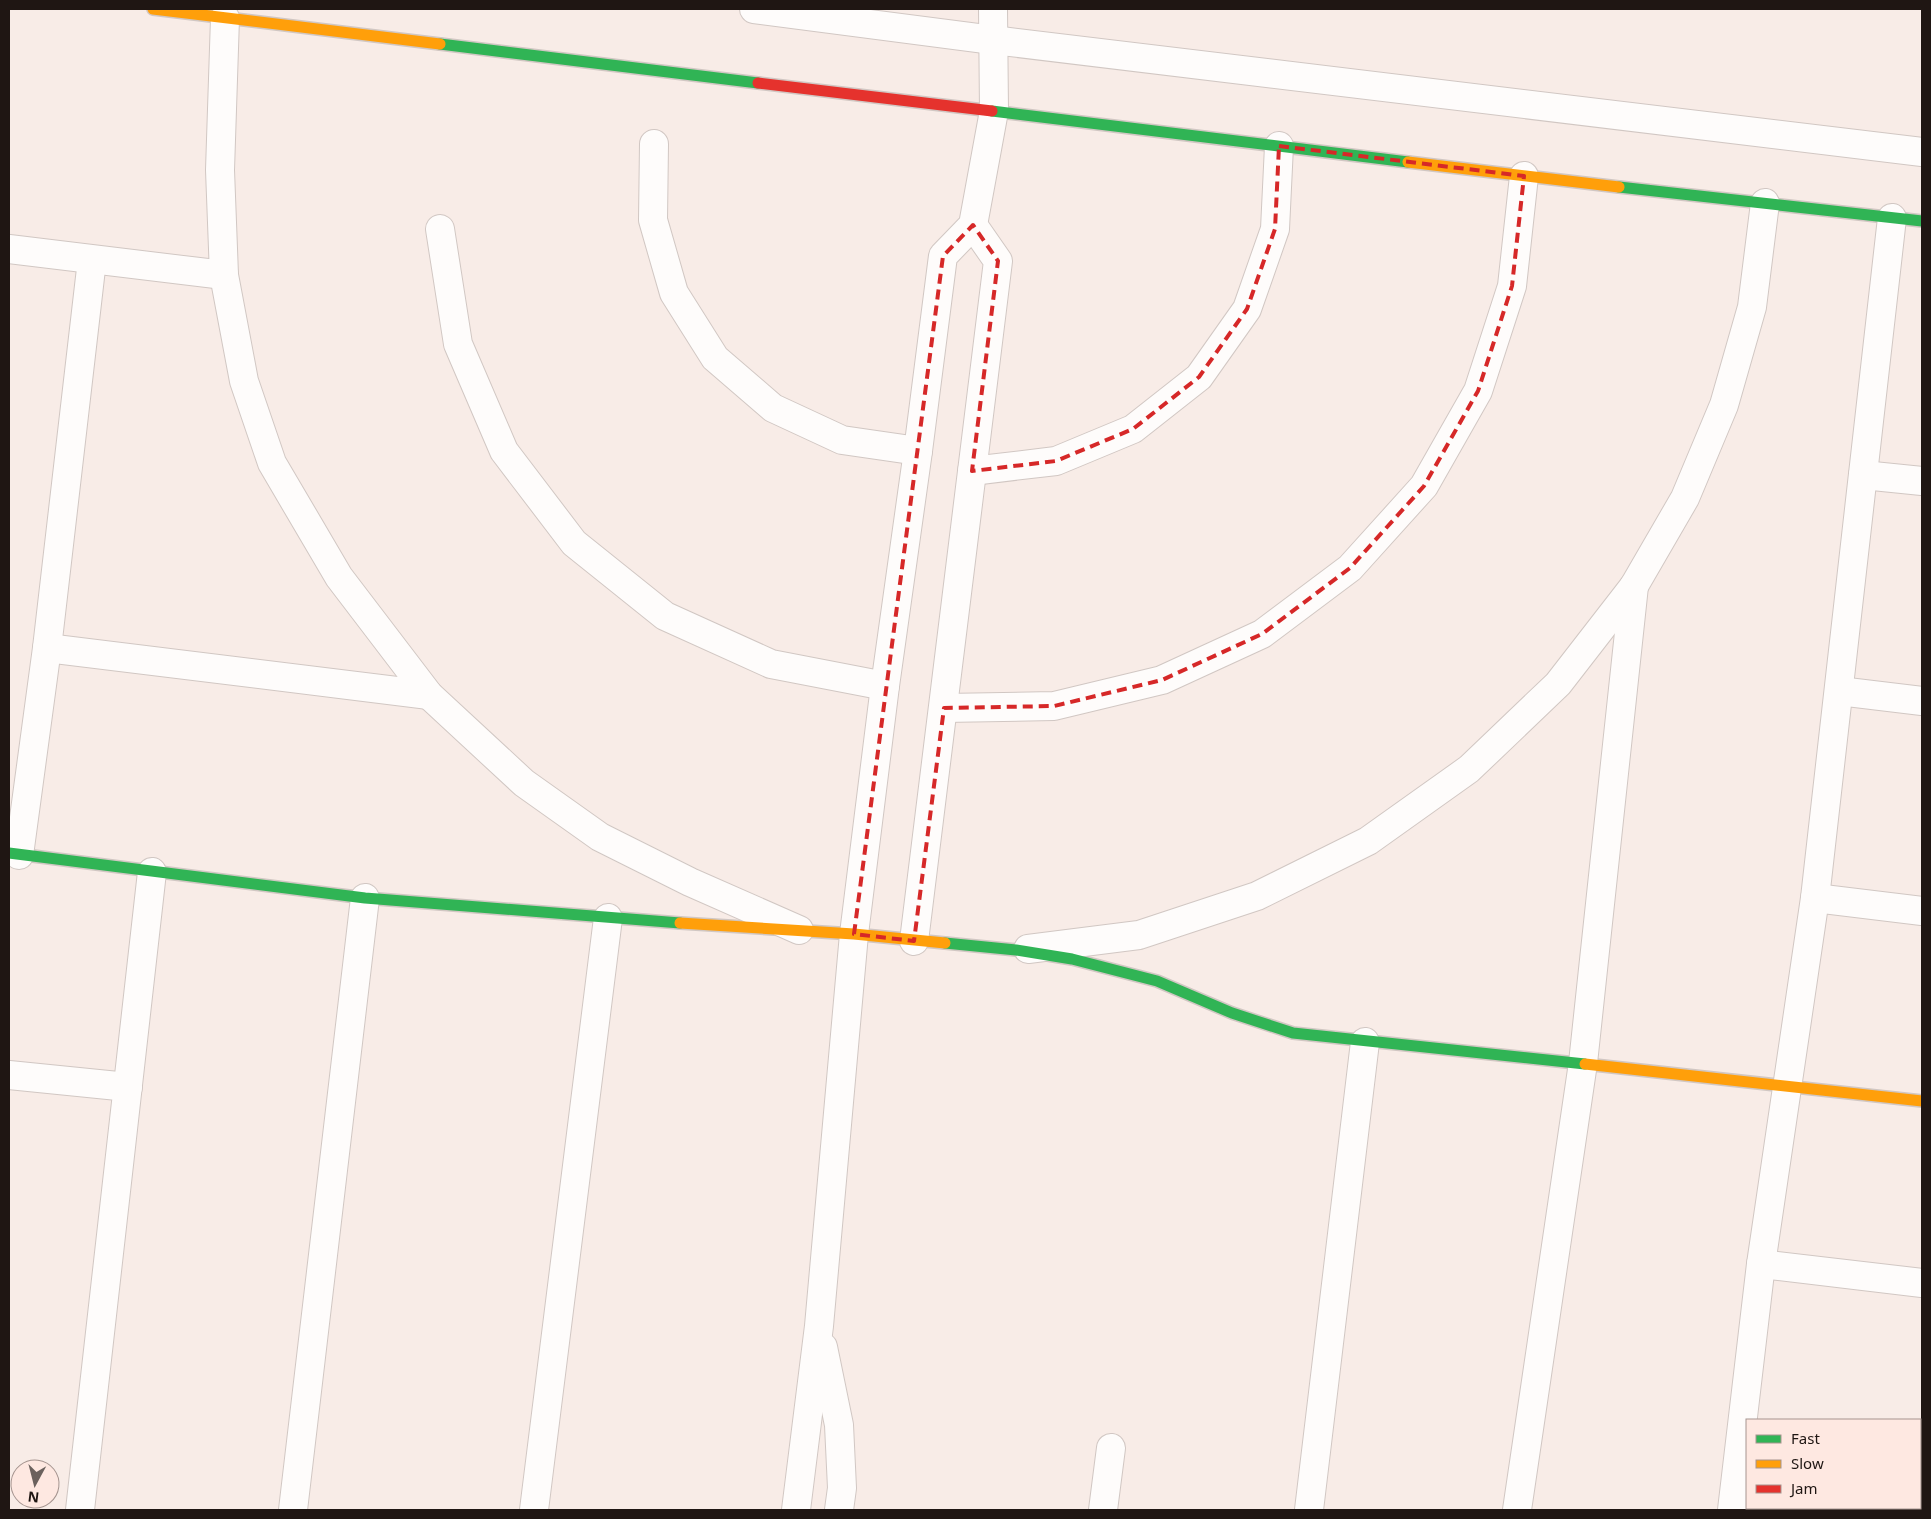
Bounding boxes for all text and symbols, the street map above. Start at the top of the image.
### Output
legend [1746,1419,1921,1509]
text: Fast [1791,1428,1820,1448]
text: Slow [1791,1453,1824,1473]
north arrow [10,1459,60,1509]
text: Jam [1789,1478,1818,1498]
text: N [27,1487,40,1508]

